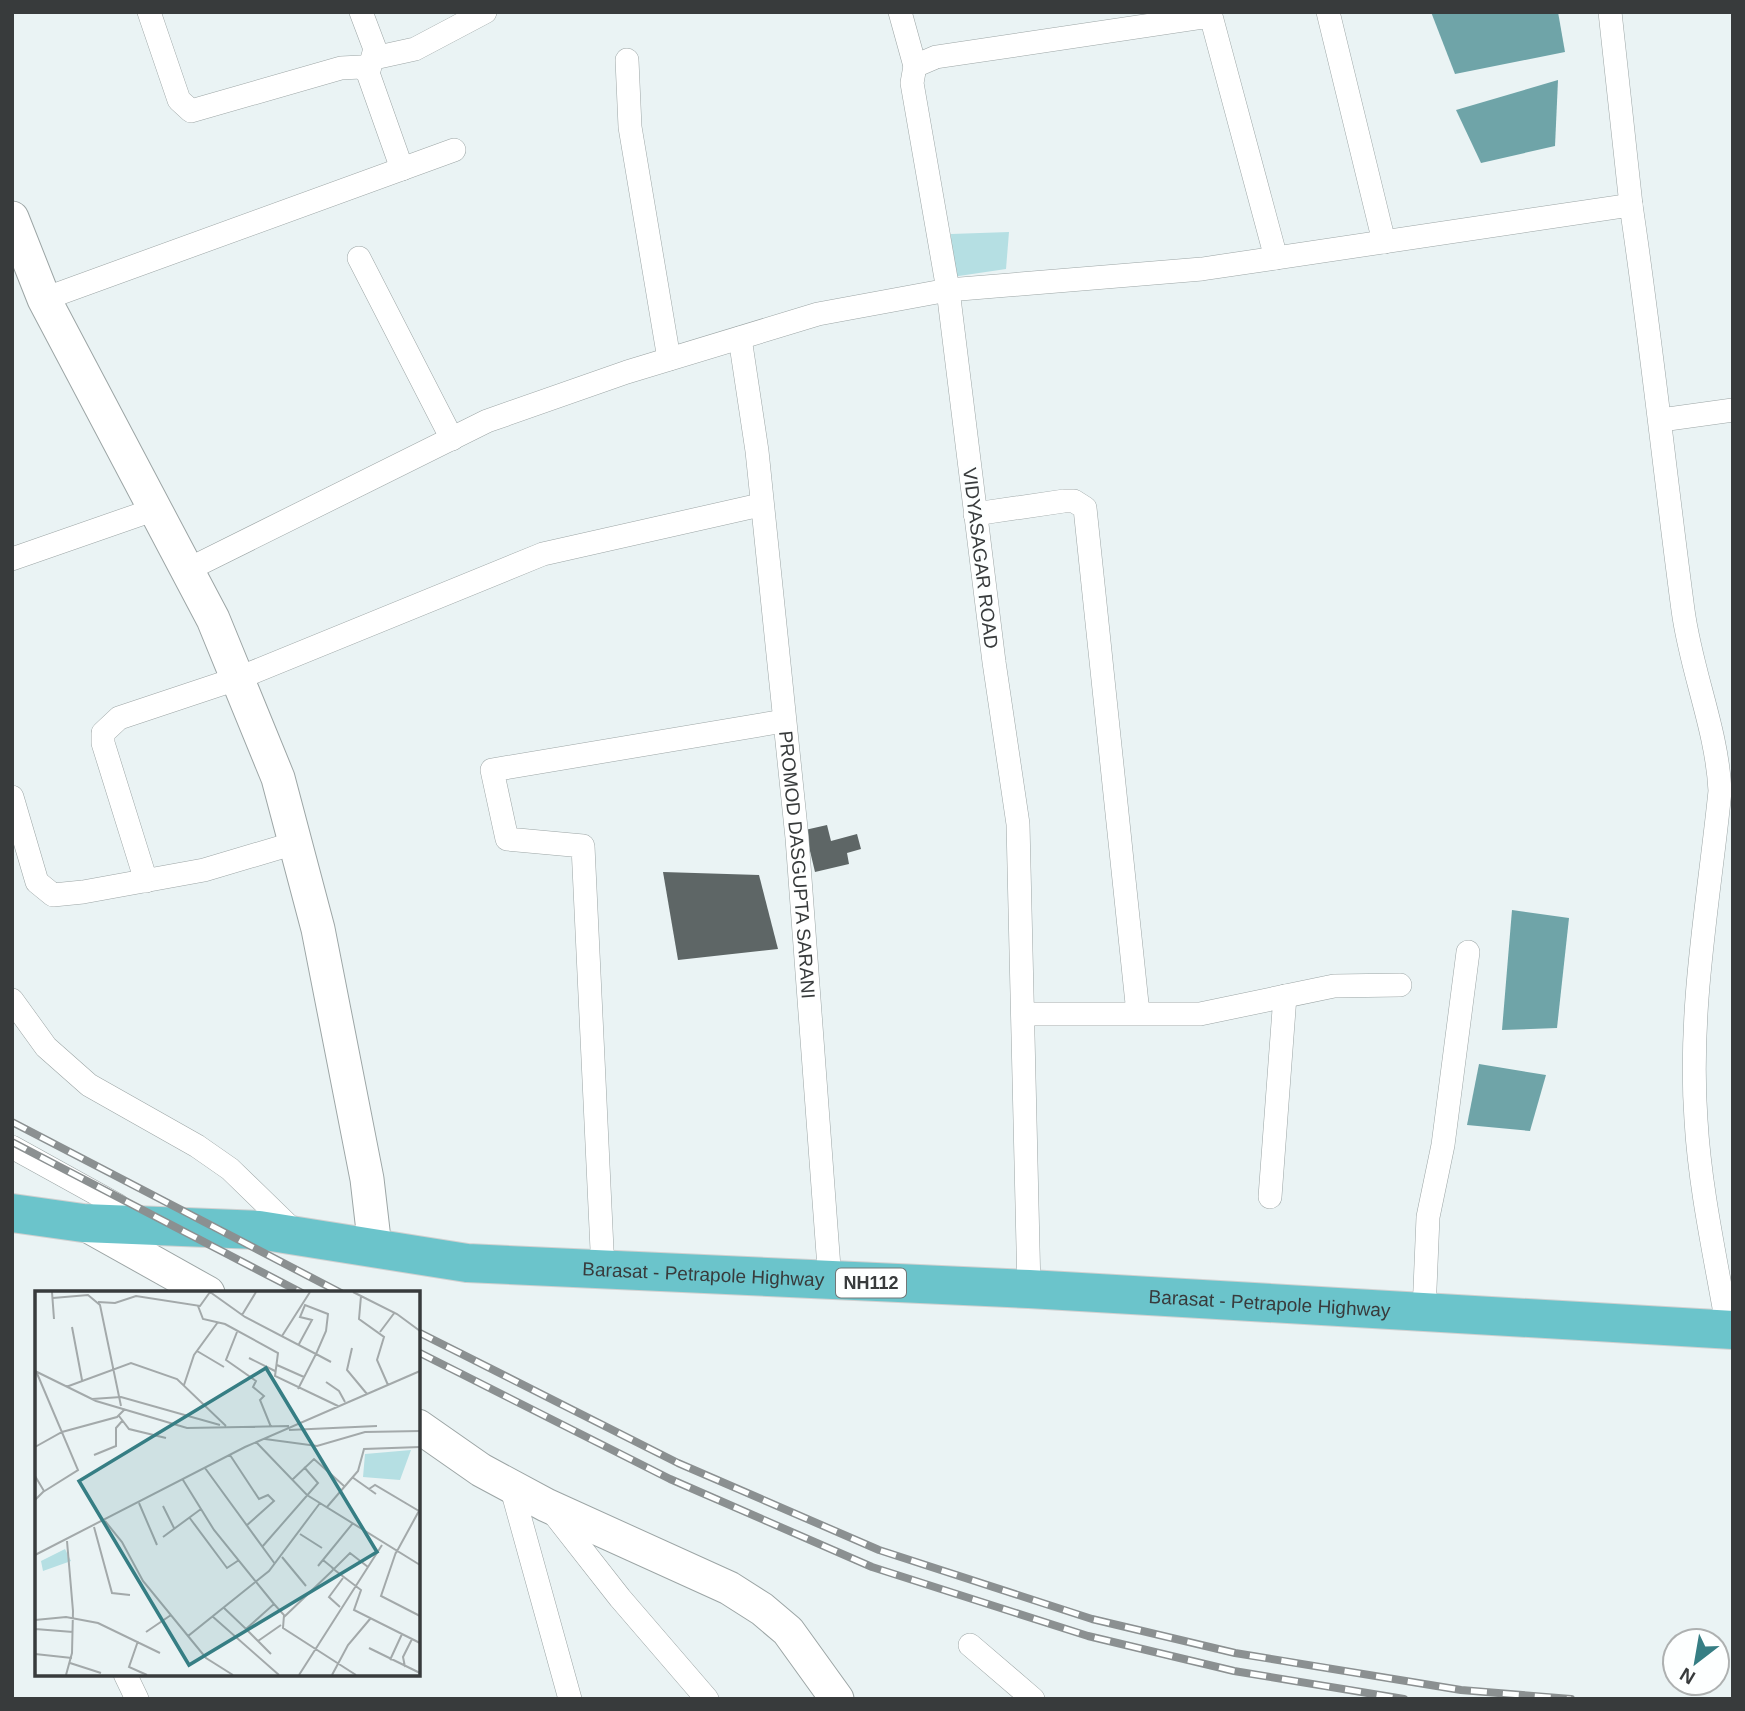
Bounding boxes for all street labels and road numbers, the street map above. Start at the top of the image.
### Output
street label: VIDYASAGAR ROAD [959,466,1002,650]
street label: PROMOD DASGUPTA SARANI [775,730,819,1000]
street label: Barasat - Petrapole Highway [582,1258,825,1291]
road number: NH112 [836,1268,906,1298]
street label: Barasat - Petrapole Highway [1148,1286,1391,1321]

